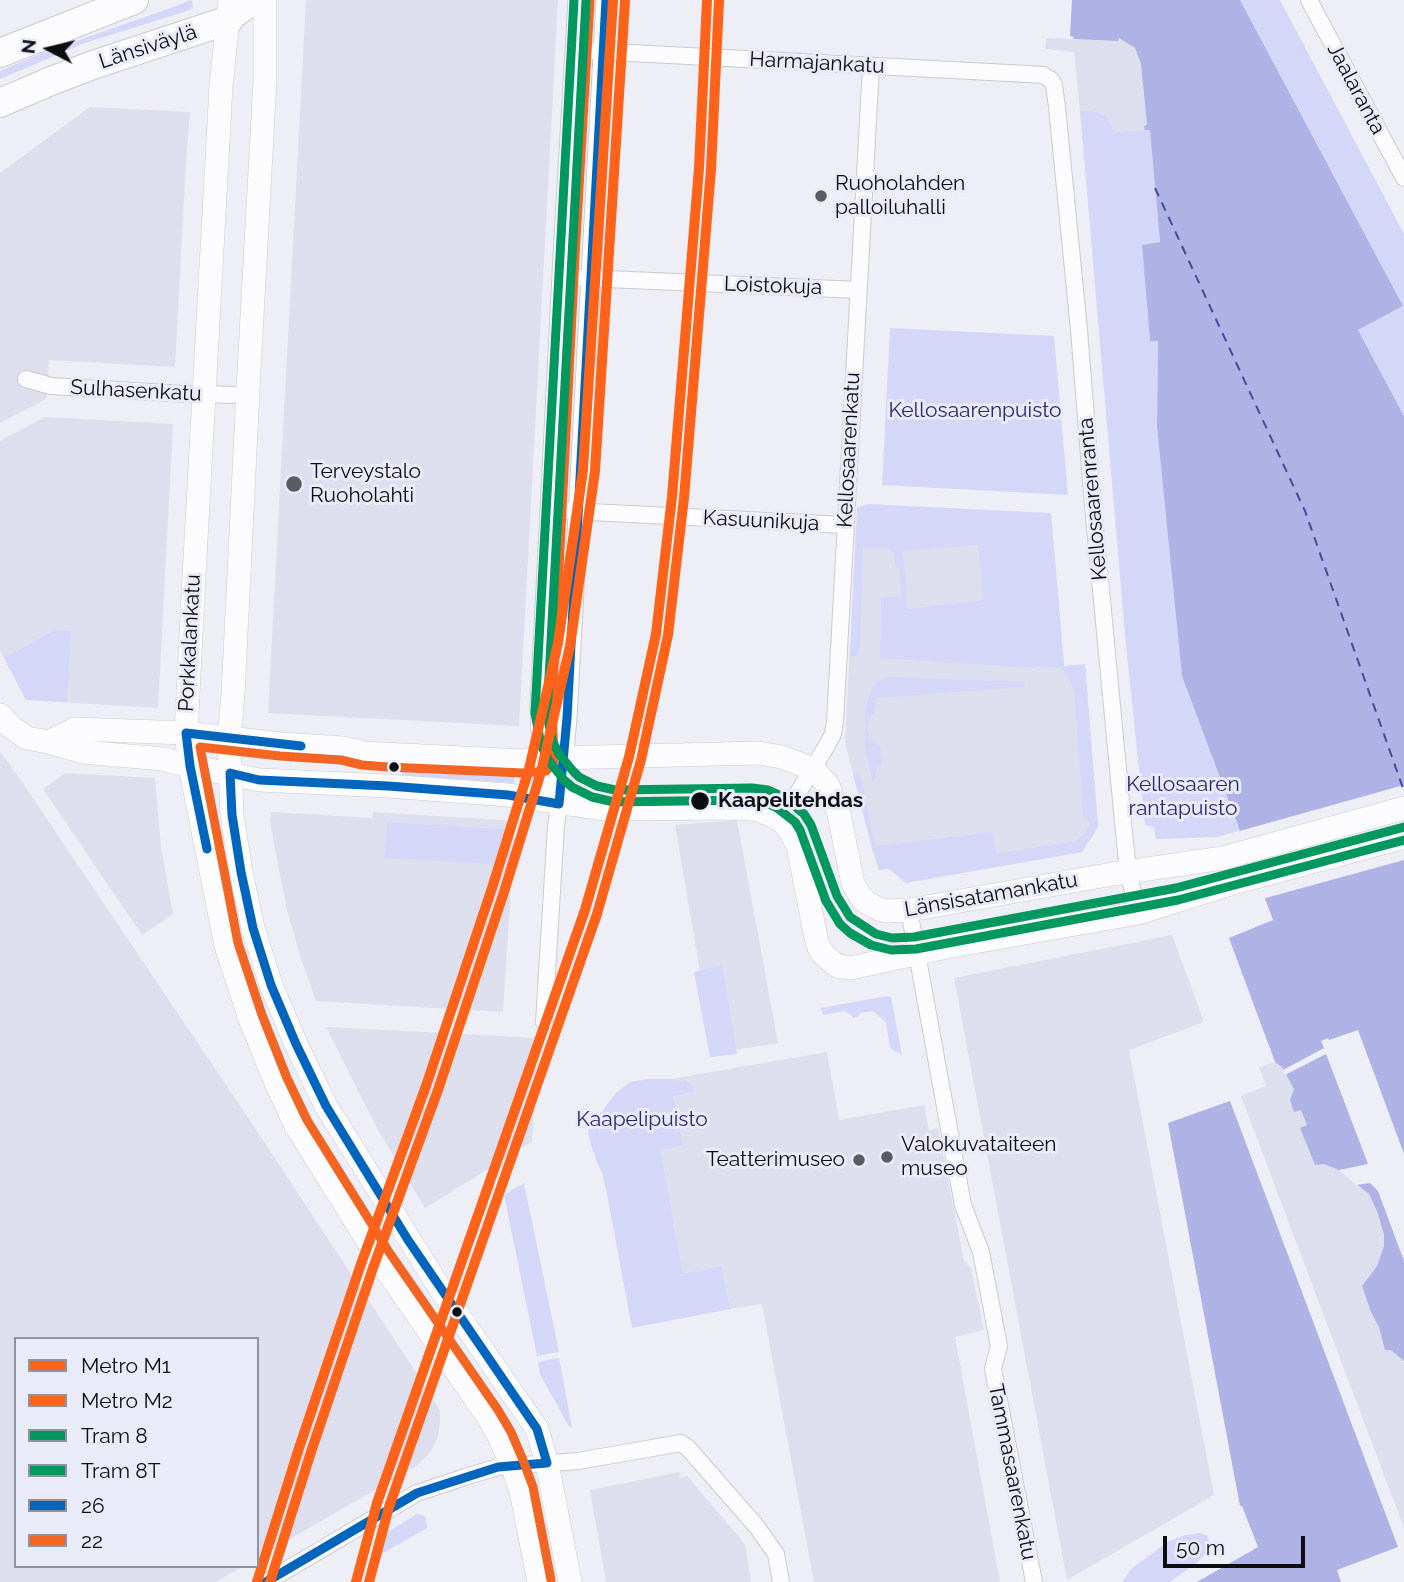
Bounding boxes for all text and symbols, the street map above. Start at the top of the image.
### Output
north arrow [14,14,84,84]
street label: Länsiväylä [96,19,200,75]
text: N [16,38,40,55]
street label: Jaalaranta [1322,39,1390,139]
street label: Harmajankatu [749,47,885,79]
place label: Ruoholahden palloiluhalli [835,171,965,221]
marker: Ruoholahden palloiluhalli [813,188,829,204]
street label: Loistokuja [723,272,823,300]
street label: Kellosaarenkatu [832,372,866,528]
street label: Sulhasenkatu [70,375,202,407]
park label: Kellosaarenpuisto [888,398,1062,424]
street label: Kellosaarenranta [1073,417,1113,581]
place label: Terveystalo Ruoholahti [310,459,421,509]
marker: Terveystalo Ruoholahti [284,474,304,494]
street label: Kasuunikuja [702,505,820,537]
street label: Porkkalankatu [174,574,206,712]
unlabelled marker [387,760,401,774]
park label: Kellosaaren rantapuisto [1126,772,1240,822]
place label: Kaapelitehdas [718,788,863,814]
marker: Kaapelitehdas [689,790,711,812]
street label: Länsisatamankatu [902,867,1080,923]
park label: Kaapelipuisto [576,1107,708,1133]
place label: Valokuvataiteen museo [901,1132,1057,1182]
place label: Teatterimuseo [706,1147,845,1173]
marker: Valokuvataiteen museo [879,1149,895,1165]
marker: Teatterimuseo [851,1152,867,1168]
unlabelled marker [450,1305,464,1319]
legend [14,1337,259,1568]
text: Metro M1 [81,1353,171,1378]
street label: Tammasaarenkatu [983,1382,1041,1562]
text: Metro M2 [81,1388,173,1413]
text: Tram 8 [81,1423,148,1448]
text: Tram 8T [81,1458,161,1483]
text: 26 [81,1493,105,1518]
scale bar [1166,1522,1308,1566]
text: 22 [81,1528,103,1553]
text: 50 m [1176,1535,1225,1560]

